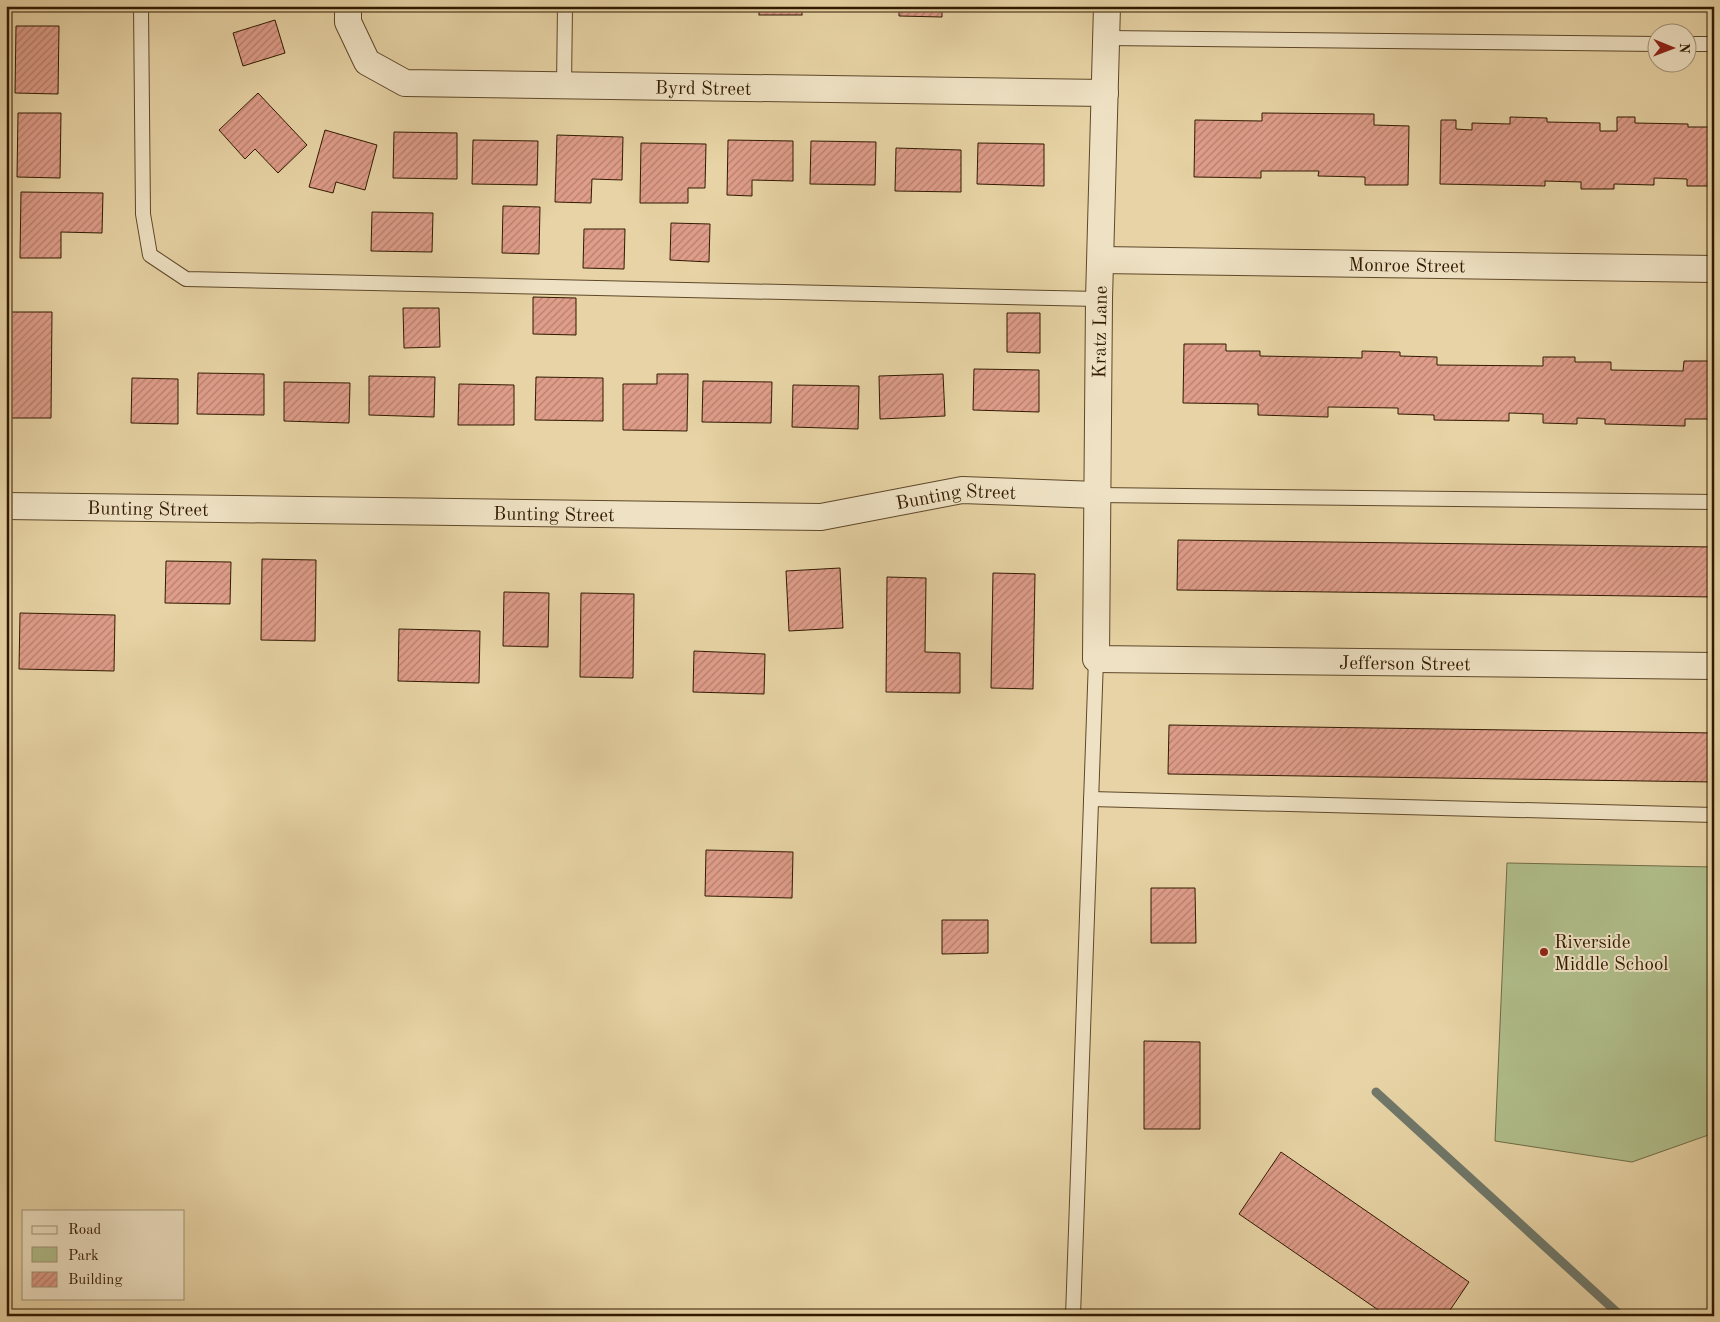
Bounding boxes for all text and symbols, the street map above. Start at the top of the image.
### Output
north arrow [1648,22,1698,72]
text: N [1677,43,1691,54]
street label: Byrd Street [655,80,752,100]
street label: Monroe Street [1348,257,1466,277]
street label: Kratz Lane [1091,285,1112,379]
street label: Bunting Street [894,483,1016,514]
street label: Bunting Street [87,500,209,521]
street label: Bunting Street [493,506,615,526]
street label: Jefferson Street [1339,655,1471,675]
place label: Riverside Middle School [1554,934,1668,975]
marker: Riverside Middle School [1538,946,1550,958]
legend [22,1210,185,1300]
text: Road [68,1223,102,1238]
text: Park [68,1249,99,1264]
text: Building [68,1273,123,1288]

